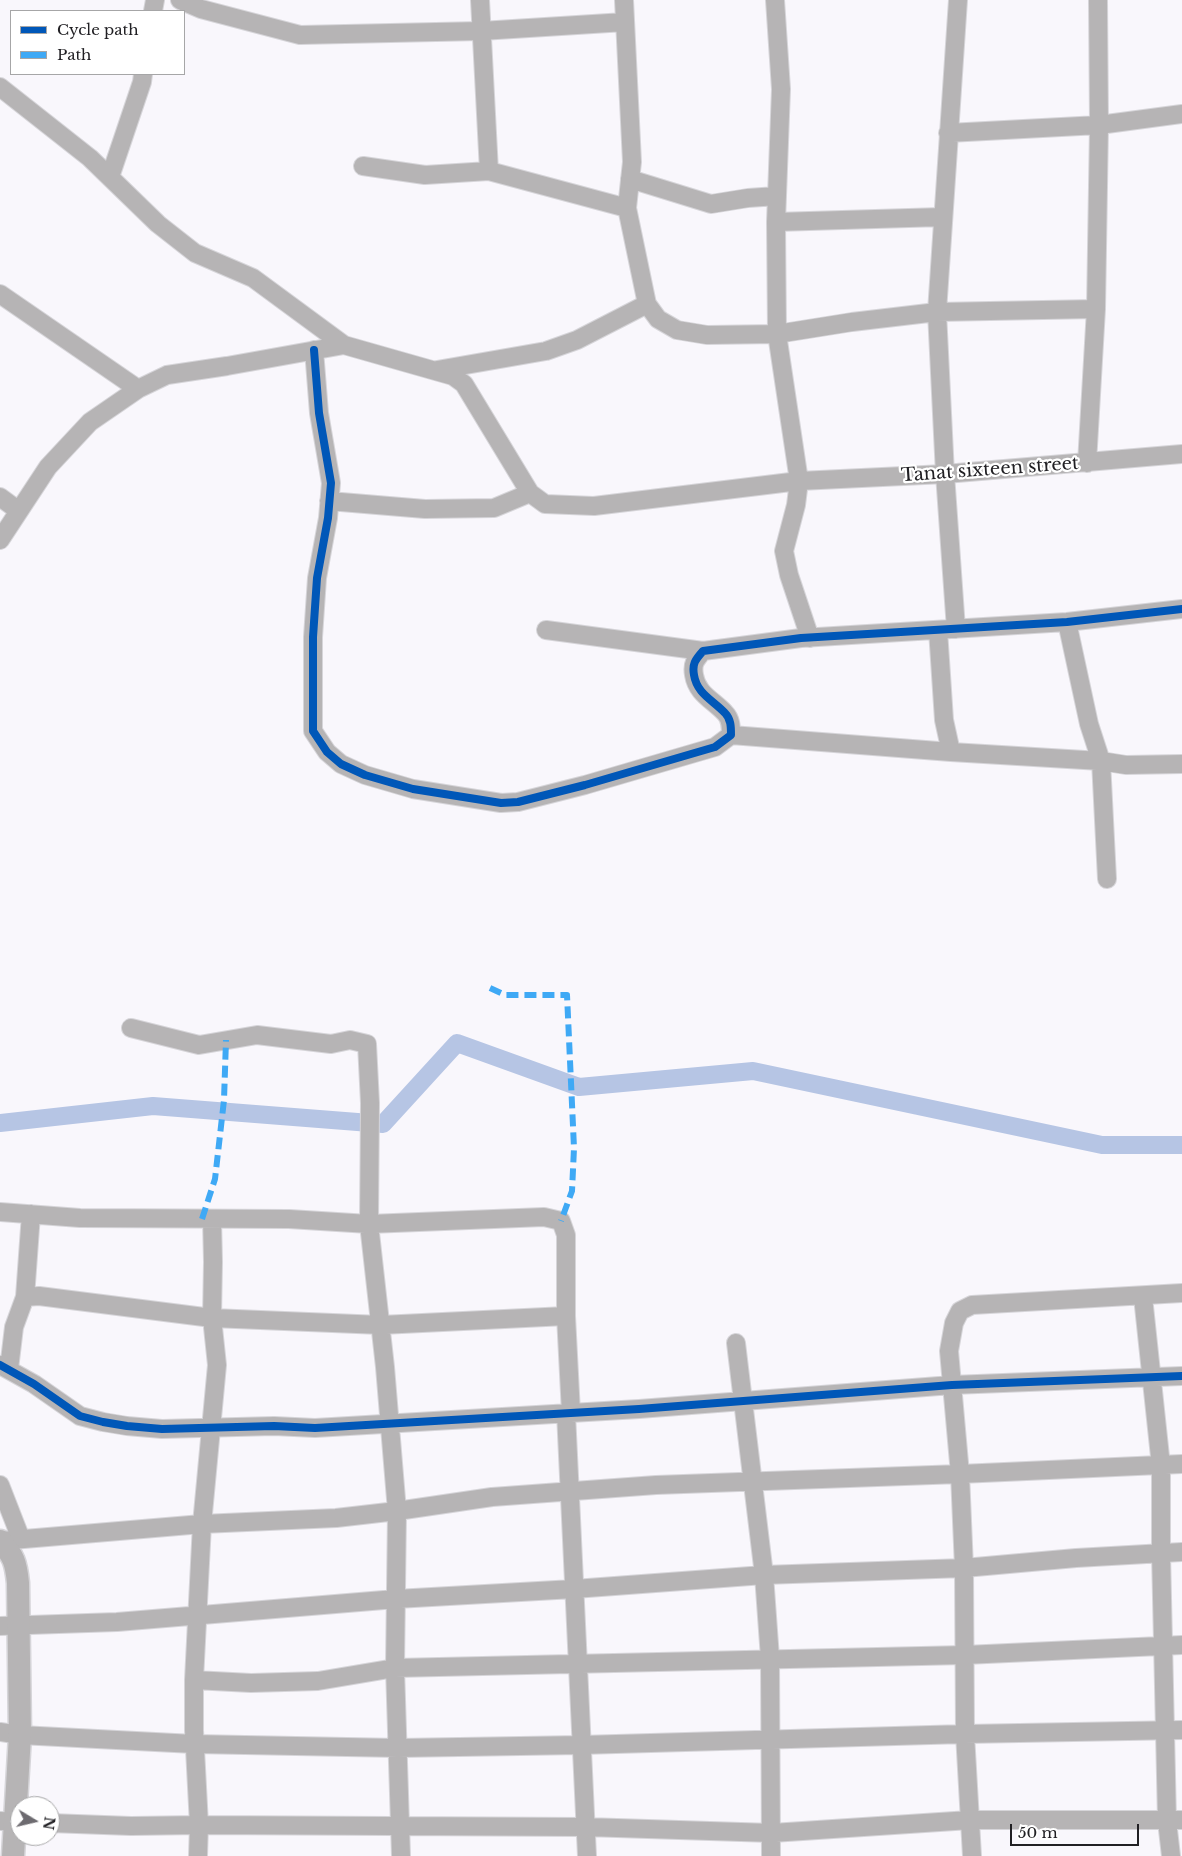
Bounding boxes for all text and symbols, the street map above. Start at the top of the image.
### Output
legend [10,10,185,75]
text: Cycle path [57,20,139,39]
text: Path [57,45,91,64]
street label: Tanat sixteen street [900,453,1080,487]
north arrow [10,1796,60,1846]
scale bar [1012,1814,1141,1846]
text: N [39,1815,59,1831]
text: 50 m [1018,1823,1058,1842]

